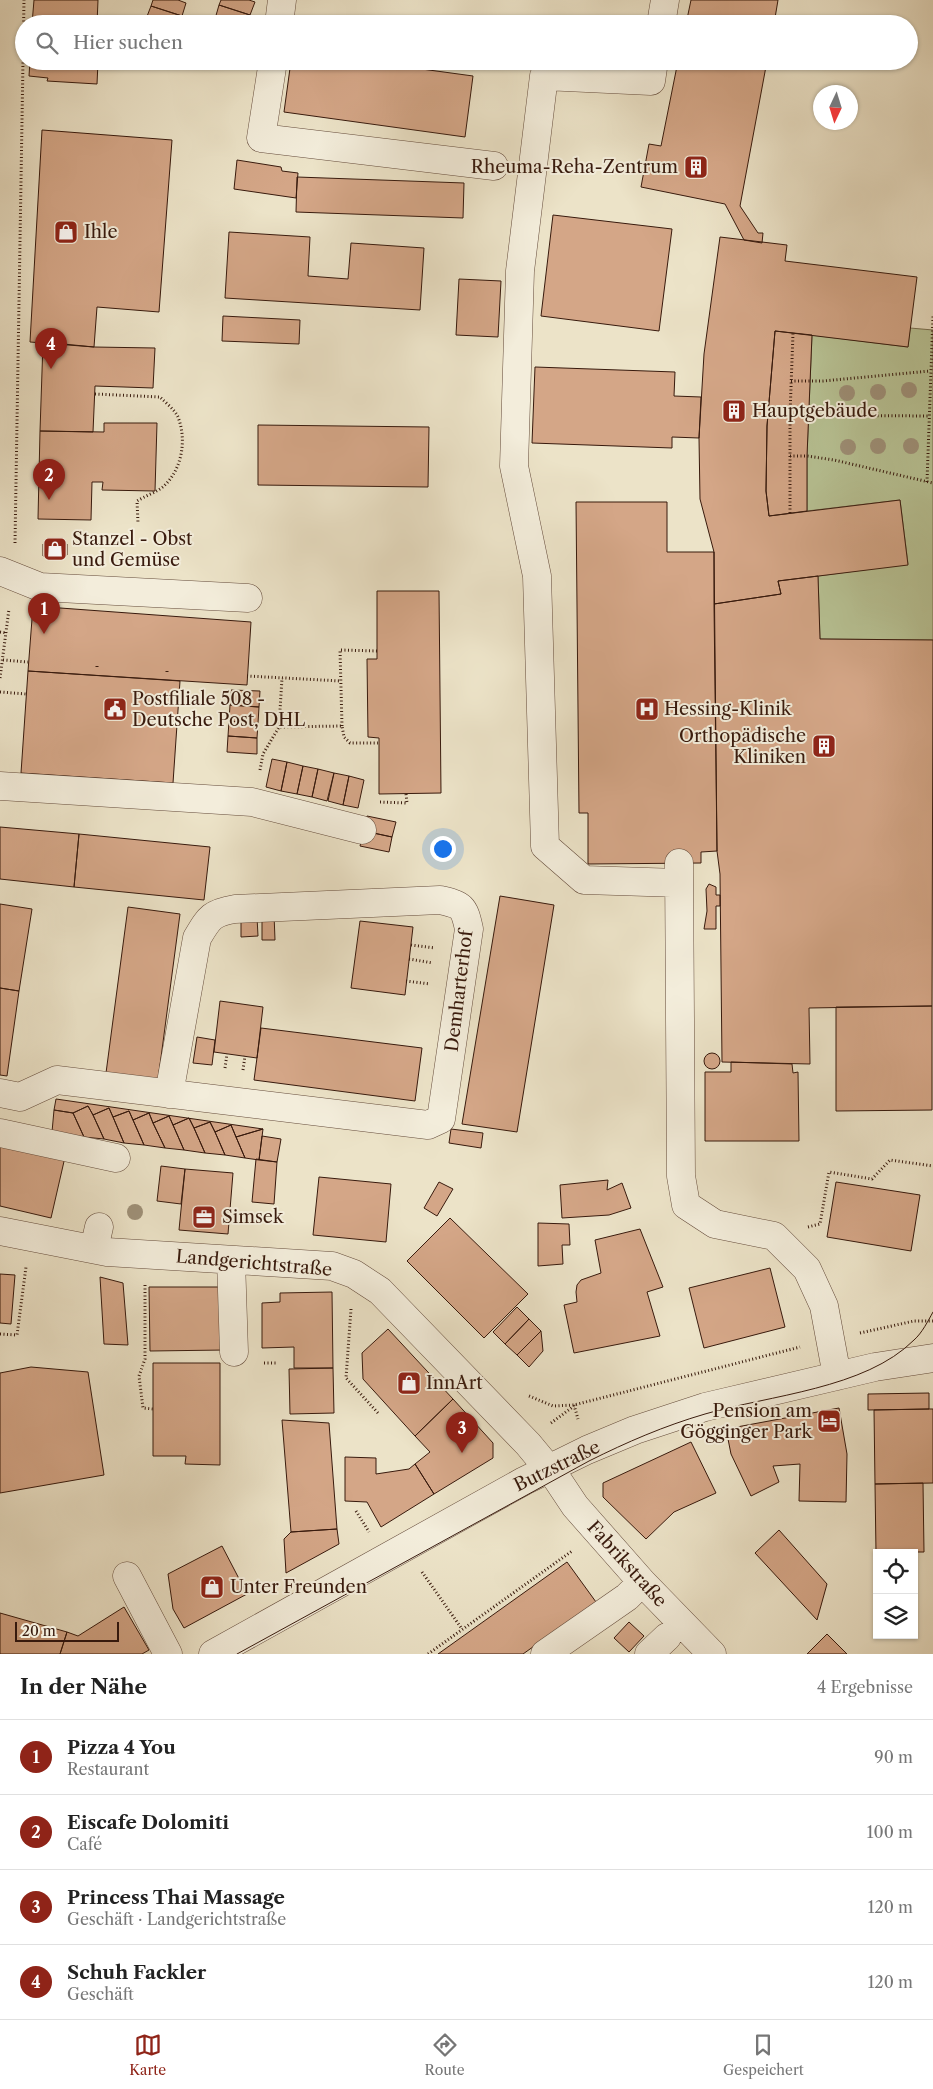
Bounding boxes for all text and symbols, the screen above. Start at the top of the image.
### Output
search box [15,15,918,70]
icon: search [33,29,61,57]
text: Hier suchen [73,31,183,54]
north arrow [813,85,858,130]
building icon: Rheuma-Reha-Zentrum [683,154,709,180]
place label: Rheuma-Reha-Zentrum [471,156,678,178]
shop icon: Ihle [53,219,79,245]
place label: Ihle [84,221,117,243]
pin: 4 [35,328,67,369]
building icon: Hauptgebäude [721,398,747,424]
place label: Hauptgebäude [752,400,877,422]
pin: 2 [33,459,65,500]
place label: Stanzel - Obst und Gemüse [72,528,193,571]
shop icon: Stanzel - Obst und Gemüse [42,536,68,562]
pin: 1 [28,593,60,634]
place label: Postfiliale 508 - Deutsche Post, DHL [132,688,305,731]
public building icon: Postfiliale 508 - Deutsche Post, DHL [102,696,128,722]
hospital icon: Hessing-Klinik [634,696,660,722]
place label: Hessing-Klinik [664,698,793,720]
place label: Orthopädische Kliniken [679,725,806,768]
building icon: Orthopädische Kliniken [811,733,837,759]
your location [430,836,456,862]
street label: Demharterhof [441,926,478,1053]
office icon: Simsek [191,1204,217,1230]
place label: Simsek [222,1206,285,1228]
street label: Landgerichtstraße [175,1245,333,1281]
shop icon: InnArt [396,1370,422,1396]
place label: InnArt [426,1372,483,1394]
place label: Pension am Gögginger Park [680,1400,814,1443]
hotel icon: Pension am Gögginger Park [816,1408,842,1434]
pin: 3 [446,1412,478,1453]
street label: Butzstraße [510,1436,604,1496]
street label: Fabrikstraße [583,1516,671,1612]
map controls [873,1549,918,1639]
button: locate [873,1549,918,1594]
shop icon: Unter Freunden [199,1574,225,1600]
place label: Unter Freunden [230,1576,367,1598]
button: layers [873,1594,918,1639]
scale bar [15,1619,119,1642]
text: 20 m [22,1622,56,1640]
text: In der Nähe [20,1674,147,1699]
text: 4 Ergebnisse [817,1677,913,1697]
text: Pizza 4 You [67,1736,176,1759]
text: 1 [32,1747,40,1767]
text: 90 m [874,1747,913,1767]
text: Restaurant [67,1759,149,1779]
text: Eiscafe Dolomiti [67,1811,229,1834]
text: 2 [31,1822,41,1842]
text: 100 m [867,1822,913,1842]
text: Café [67,1834,102,1854]
text: Princess Thai Massage [67,1886,285,1909]
text: 3 [31,1897,41,1917]
text: 120 m [868,1897,913,1917]
text: Geschäft · Landgerichtstraße [67,1909,286,1929]
text: Schuh Fackler [67,1961,206,1984]
text: 4 [31,1972,41,1992]
text: 120 m [868,1972,913,1992]
text: Geschäft [67,1984,134,2004]
tab: Karte [129,2031,166,2079]
tab: Route [425,2031,465,2079]
tab: Gespeichert [723,2031,804,2079]

